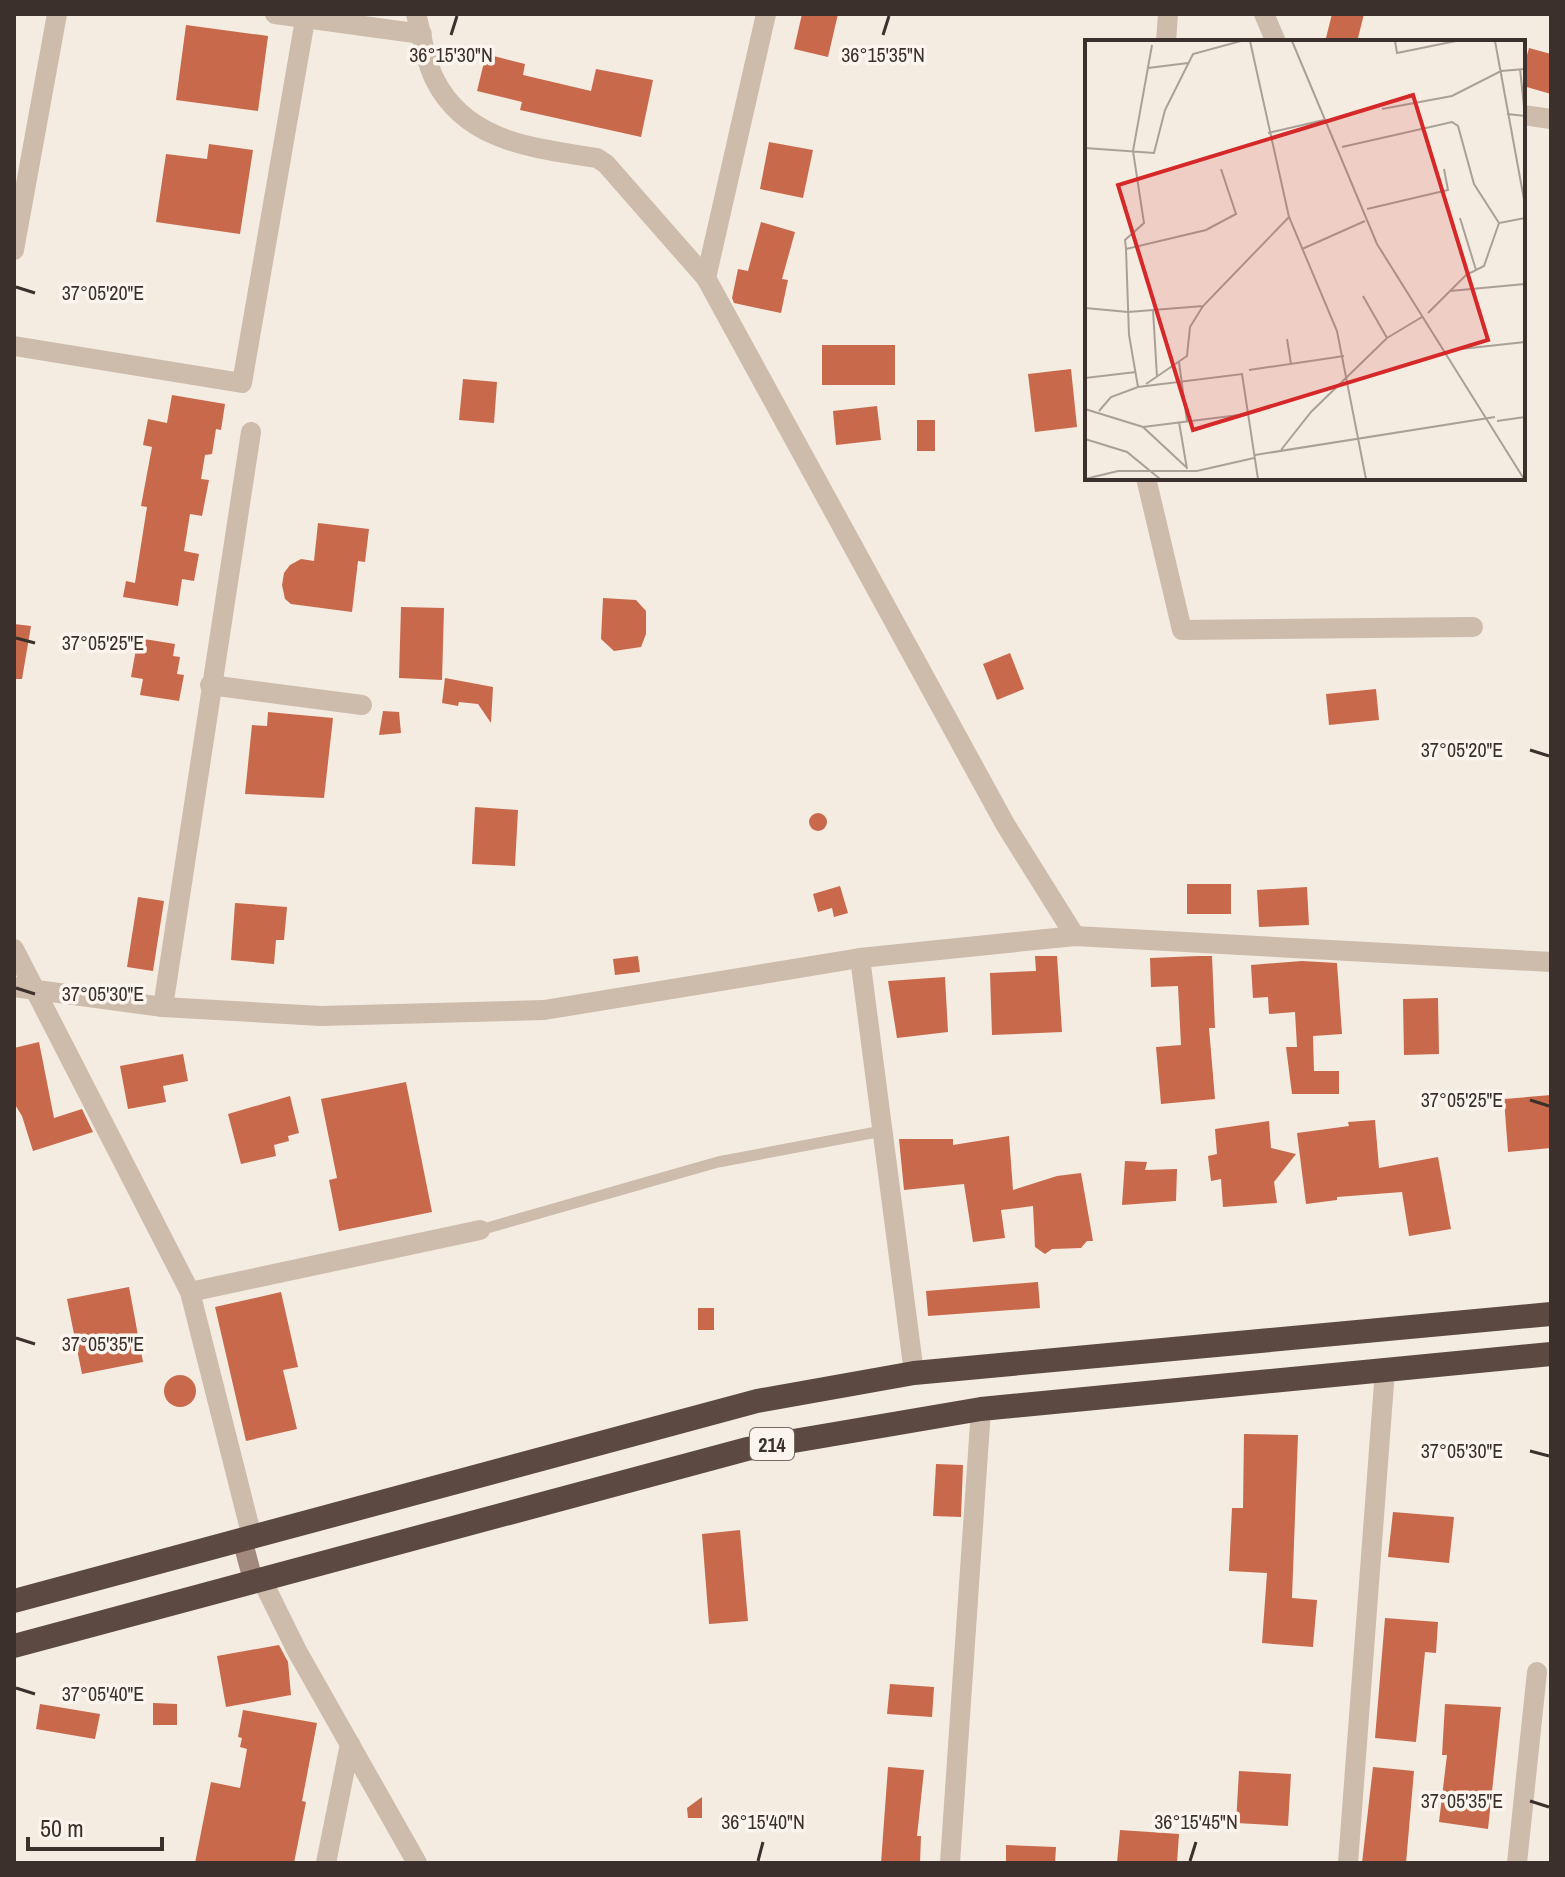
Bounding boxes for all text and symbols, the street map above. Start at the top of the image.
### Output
inset map [1085,40,1525,480]
text: 36°15'30"N [409,41,493,68]
text: 36°15'35"N [841,41,925,68]
text: 37°05'20"E [62,279,144,306]
text: 37°05'25"E [62,629,144,656]
text: 37°05'20"E [1421,736,1503,763]
text: 37°05'30"E [62,980,144,1007]
text: 37°05'25"E [1421,1086,1503,1113]
text: 37°05'35"E [62,1330,144,1357]
road number: 214 [750,1428,794,1460]
text: 37°05'30"E [1421,1437,1503,1464]
text: 37°05'40"E [62,1680,144,1707]
text: 37°05'35"E [1421,1787,1503,1814]
scale bar [28,1801,162,1851]
text: 36°15'40"N [721,1808,805,1835]
text: 36°15'45"N [1154,1808,1238,1835]
text: 50 m [40,1812,84,1844]

